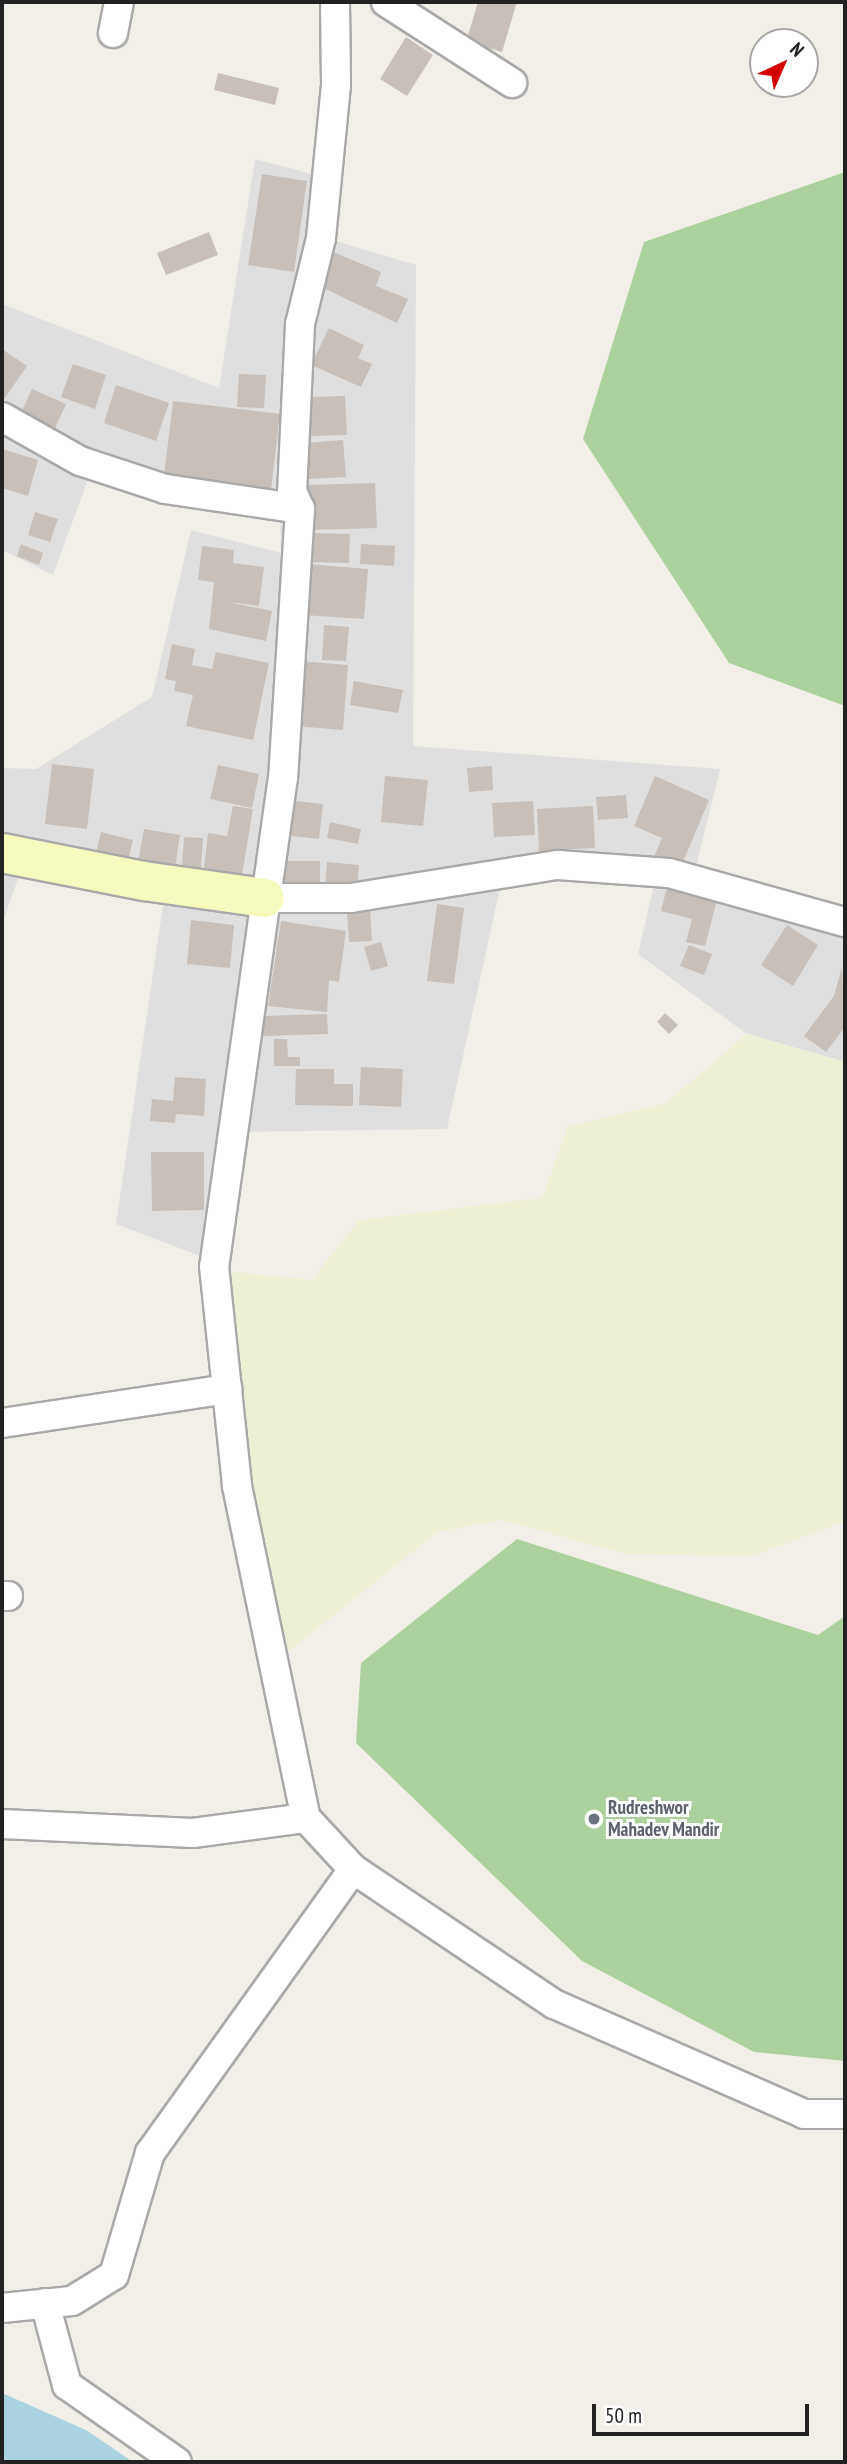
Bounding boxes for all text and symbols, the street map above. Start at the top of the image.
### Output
north arrow [749,28,819,98]
text: N [785,37,809,62]
place label: Rudreshwor Mahadev Mandir [608,1797,720,1841]
marker: Rudreshwor Mahadev Mandir [586,1811,602,1827]
scale bar [595,2390,812,2434]
text: 50 m [605,2402,642,2429]

